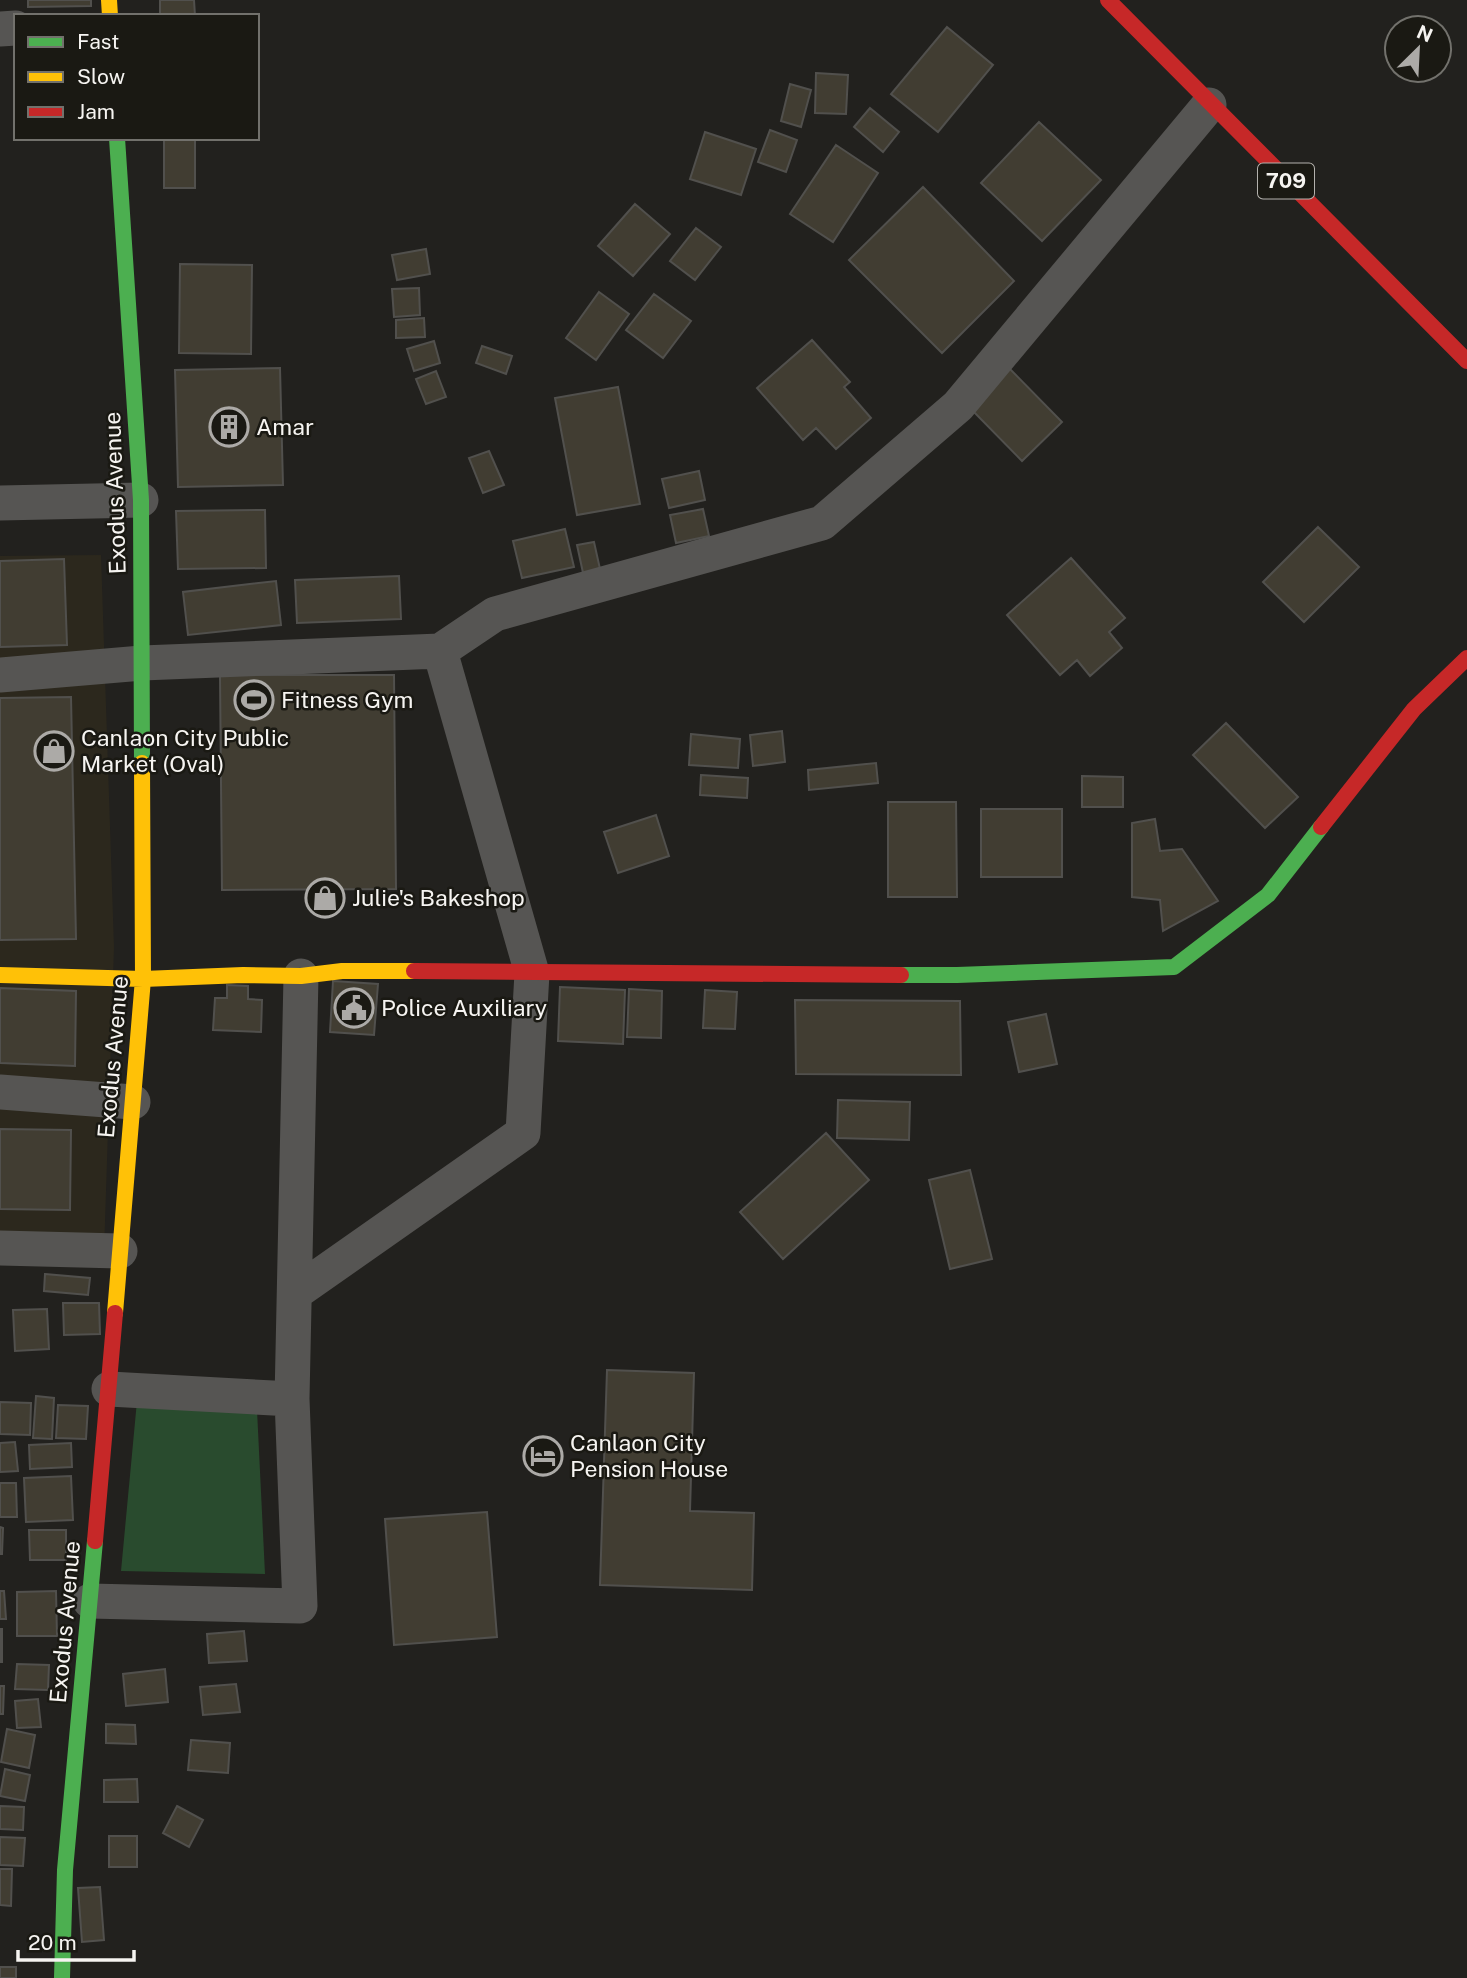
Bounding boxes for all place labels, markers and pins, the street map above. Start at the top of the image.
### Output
building icon: Amar [208,406,250,448]
place label: Amar [256,413,314,440]
sports icon: Fitness Gym [233,679,275,721]
place label: Fitness Gym [281,686,413,713]
place label: Canlaon City Public Market (Oval) [81,724,289,777]
shop icon: Canlaon City Public Market (Oval) [33,730,75,772]
shop icon: Julie's Bakeshop [304,877,346,919]
place label: Julie's Bakeshop [352,884,525,911]
public building icon: Police Auxiliary [333,987,375,1029]
place label: Police Auxiliary [381,994,547,1021]
place label: Canlaon City Pension House [570,1429,728,1482]
hotel icon: Canlaon City Pension House [522,1435,564,1477]

